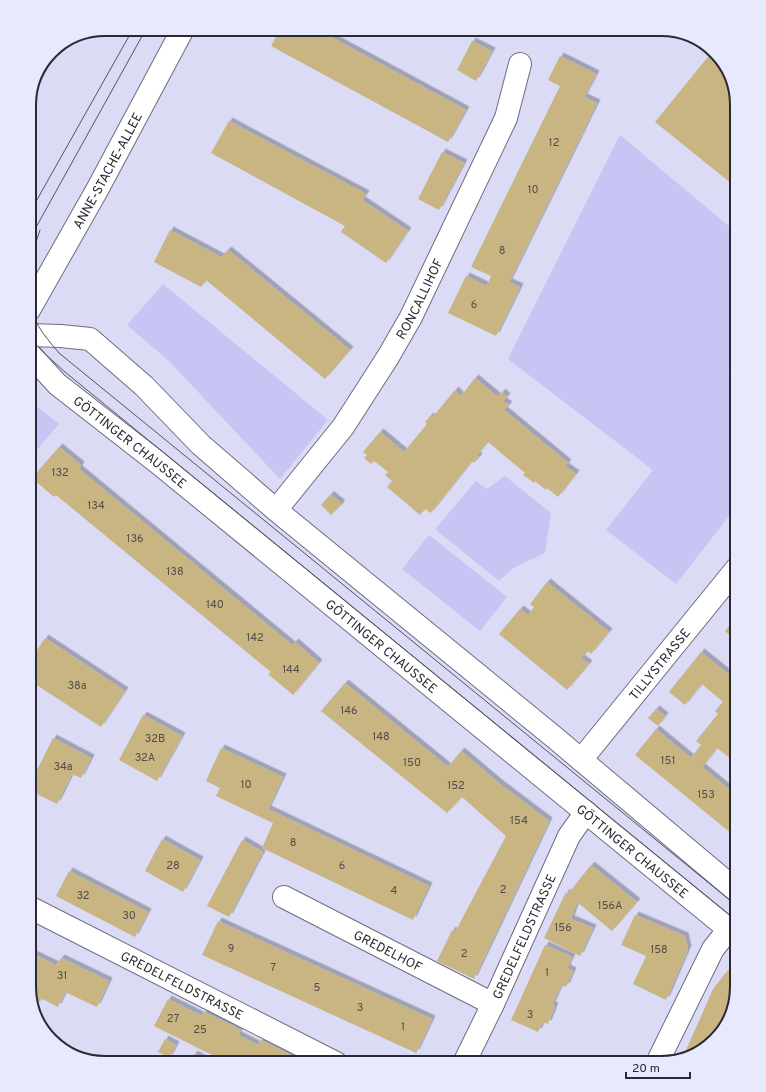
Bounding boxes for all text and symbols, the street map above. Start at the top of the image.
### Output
street label: ANNE-STACHE-ALLEE [71,110,147,232]
house number: 12 [549,136,559,150]
house number: 10 [527,183,539,197]
house number: 8 [499,244,505,258]
street label: RONCALLIHOF [394,257,448,343]
house number: 6 [471,298,477,312]
street label: GÖTTINGER CHAUSSEE [69,394,189,493]
house number: 132 [51,466,69,480]
house number: 134 [87,499,105,513]
house number: 136 [126,532,144,546]
house number: 138 [166,565,184,579]
street label: GÖTTINGER CHAUSSEE [321,597,440,698]
house number: 140 [206,598,224,612]
street label: TILLYSTRASSE [627,626,695,704]
house number: 142 [246,631,264,645]
house number: 144 [282,663,300,677]
house number: 38a [67,679,87,693]
house number: 146 [340,704,358,718]
house number: 148 [372,730,390,744]
house number: 32B [145,732,165,746]
house number: 32A [135,751,155,765]
house number: 151 [660,754,676,768]
house number: 150 [403,756,421,770]
house number: 34a [53,760,73,774]
house number: 10 [240,778,252,792]
house number: 152 [447,779,465,793]
house number: 153 [697,788,715,802]
street label: GÖTTINGER CHAUSSEE [572,802,691,903]
house number: 154 [510,814,528,828]
house number: 8 [290,836,296,850]
house number: 28 [166,859,180,873]
house number: 6 [339,859,345,873]
street label: GREDELFELDSTRASSE [490,872,561,1002]
house number: 2 [500,883,506,897]
house number: 4 [391,884,398,898]
house number: 32 [76,889,90,903]
house number: 156A [598,899,622,913]
house number: 30 [122,909,136,923]
house number: 156 [554,921,572,935]
street label: GREDELHOF [350,928,424,976]
house number: 9 [228,942,234,956]
house number: 158 [650,943,668,957]
house number: 2 [461,947,467,961]
street label: GREDELFELDSTRASSE [117,949,246,1025]
house number: 7 [270,961,276,975]
house number: 1 [545,966,549,980]
house number: 31 [57,969,67,983]
house number: 5 [314,981,321,995]
house number: 3 [357,1001,363,1015]
house number: 3 [527,1008,533,1022]
house number: 27 [167,1012,179,1026]
house number: 1 [401,1020,405,1034]
house number: 25 [193,1023,207,1037]
scale bar [626,1054,690,1080]
text: 20 m [632,1061,660,1077]

